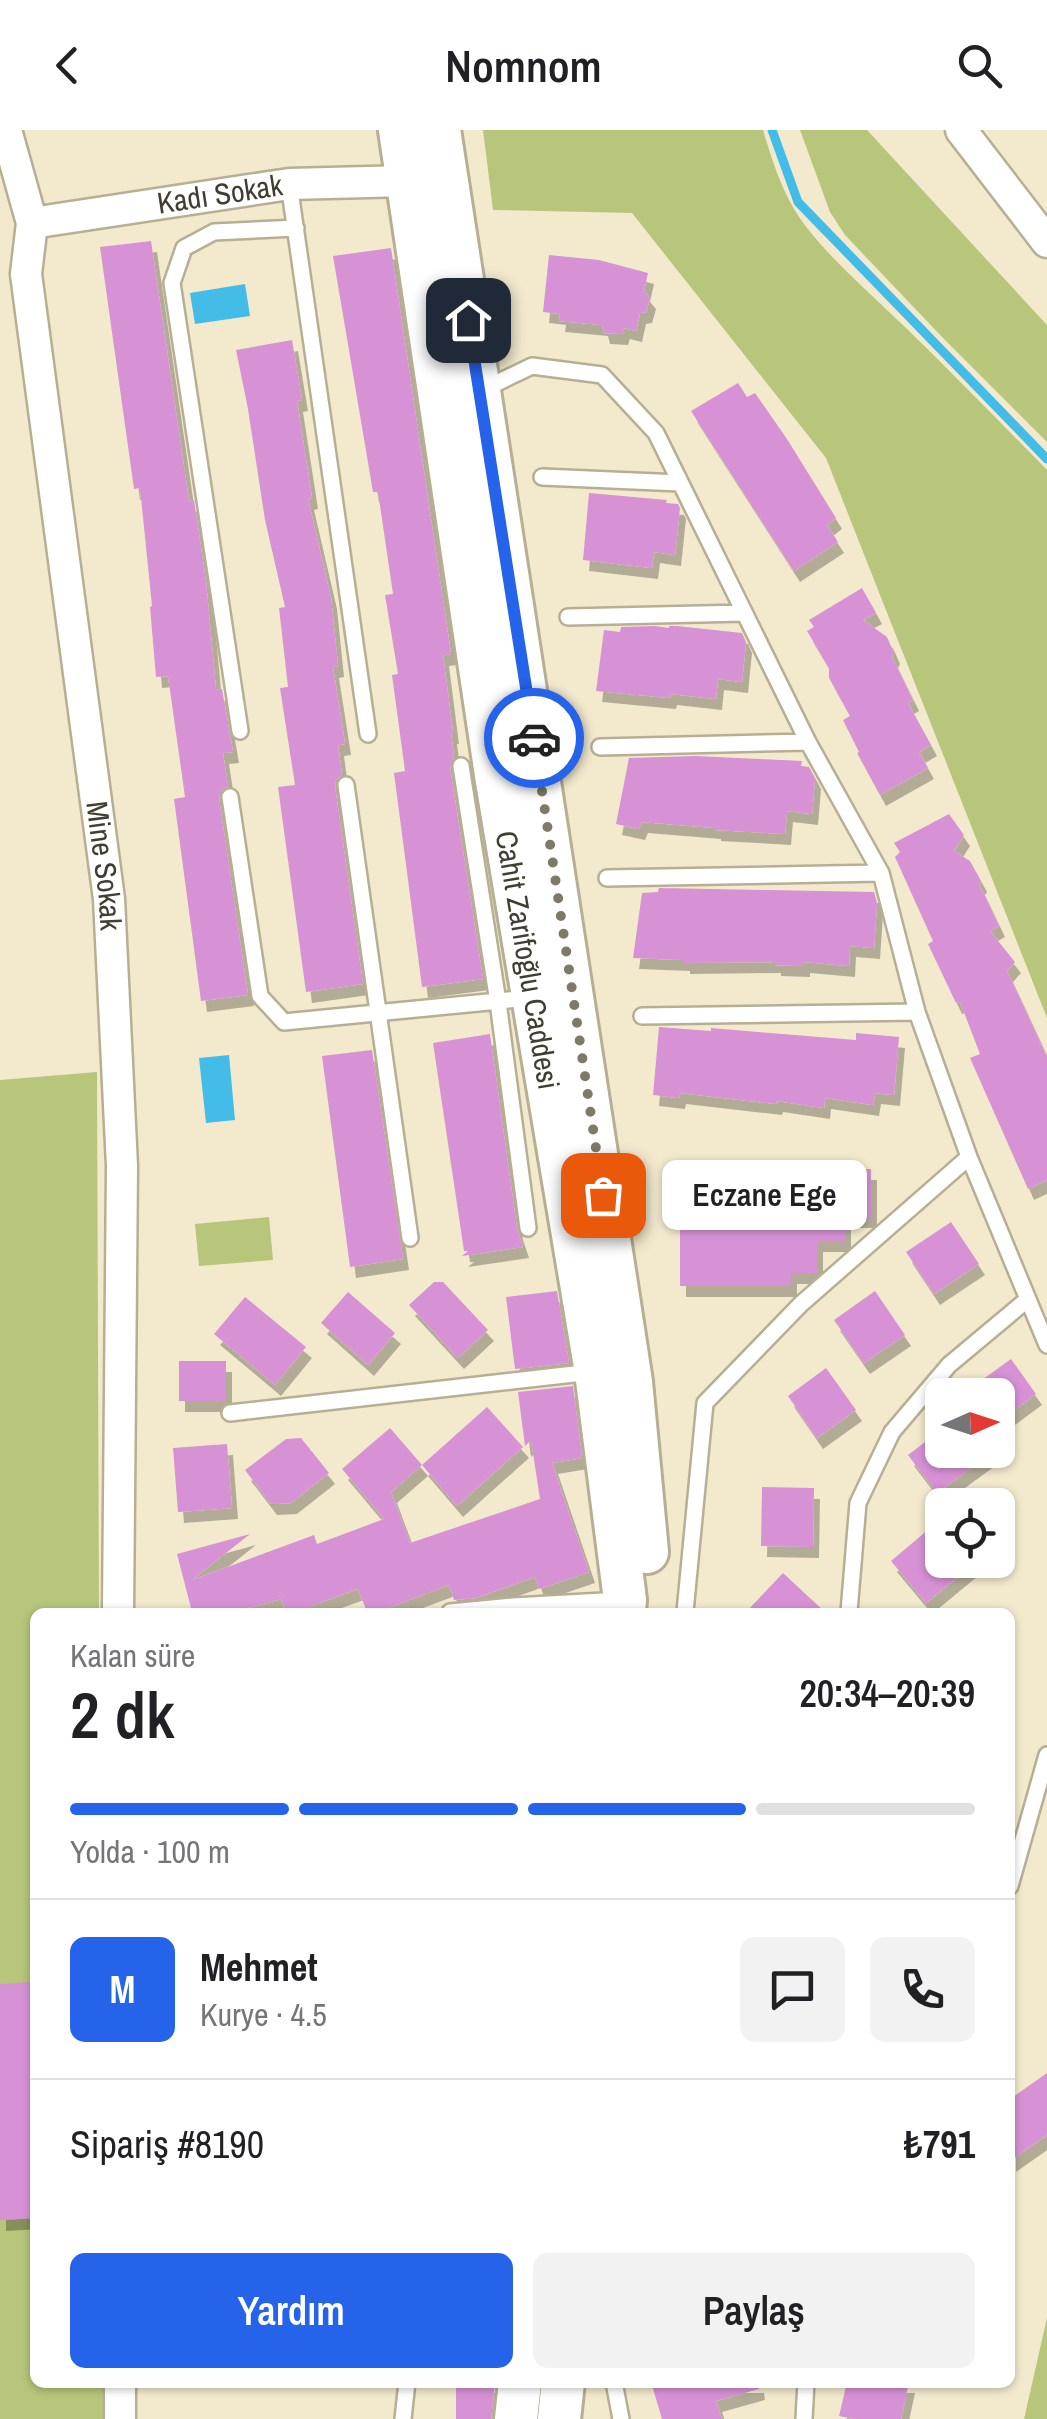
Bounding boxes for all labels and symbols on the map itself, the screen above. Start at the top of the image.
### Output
street label: Kadı Sokak [154,164,286,223]
pin [426,278,511,363]
courier [484,688,584,788]
street label: Mine Sokak [77,799,132,932]
street label: Cahit Zarifoğlu Caddesi [487,828,569,1092]
pin [561,1153,646,1238]
callout: Eczane Ege [663,1160,868,1230]
north arrow [925,1378,1015,1468]

